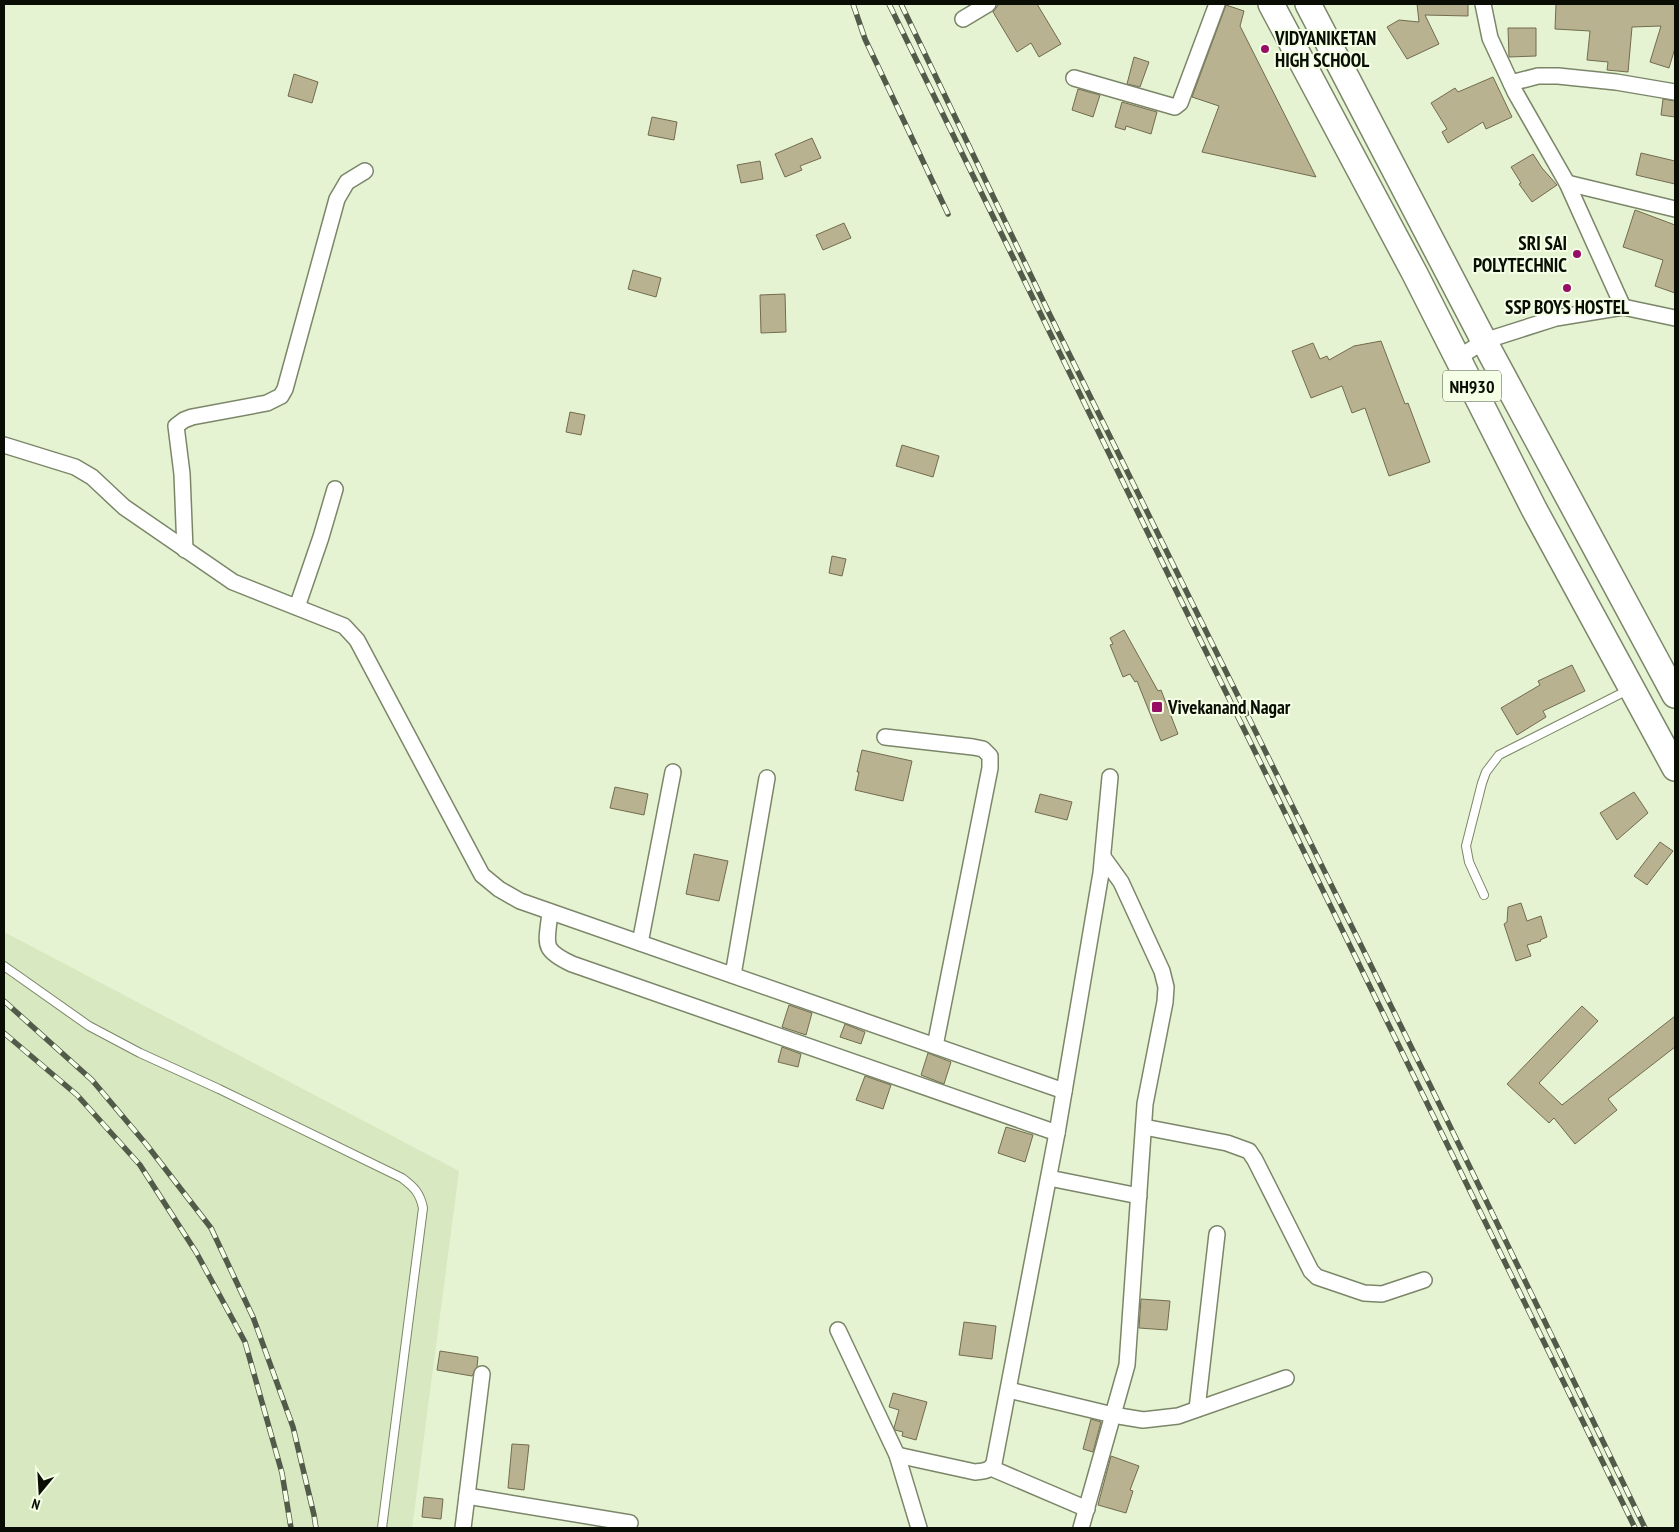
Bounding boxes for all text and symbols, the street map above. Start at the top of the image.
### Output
place label: VIDYANIKETAN HIGH SCHOOL [1274,26,1376,72]
marker: VIDYANIKETAN HIGH SCHOOL [1259,43,1271,55]
place label: SRI SAI POLYTECHNIC [1473,231,1567,277]
marker: SRI SAI POLYTECHNIC [1571,248,1583,260]
marker: SSP BOYS HOSTEL [1561,282,1573,294]
place label: SSP BOYS HOSTEL [1505,295,1629,319]
road number: NH930 [1443,371,1501,402]
place label: Vivekanand Nagar [1167,695,1291,719]
marker: Vivekanand Nagar [1150,700,1164,714]
north arrow [15,1467,65,1517]
text: N [30,1495,42,1514]

